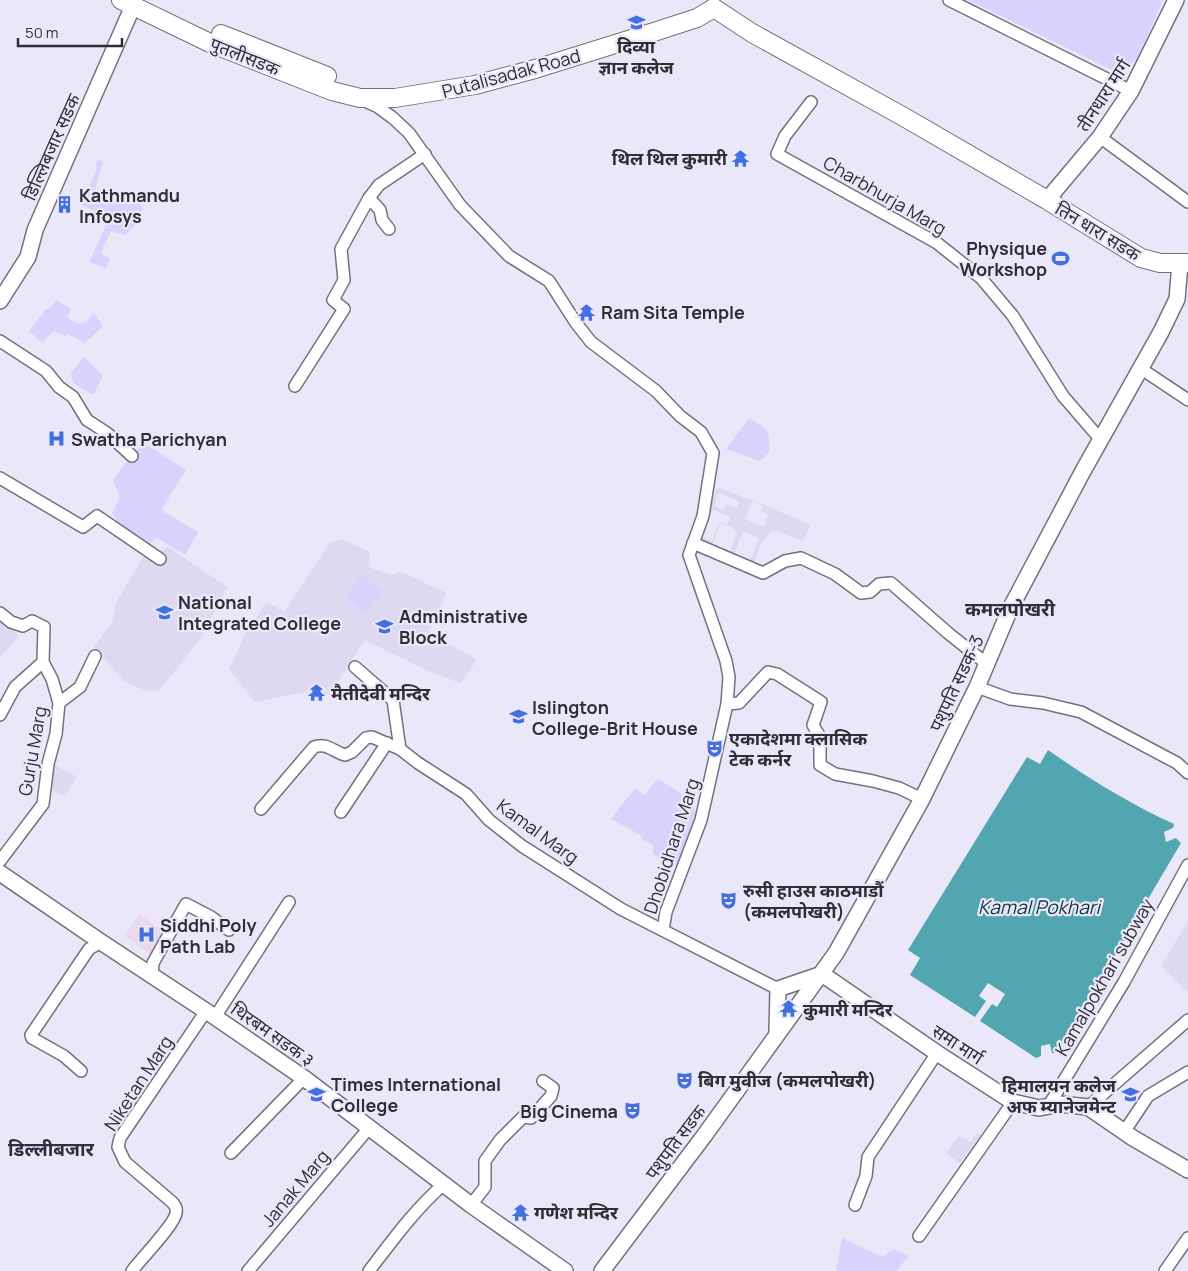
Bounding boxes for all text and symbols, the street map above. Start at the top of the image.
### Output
school or university icon: दिव्या ज्ञान कलेज [626,13,646,33]
scale bar [18,15,121,47]
text: 50 m [25,22,59,43]
street label: पुतलीसडक [206,31,284,82]
place label: दिव्या ज्ञान कलेज [598,34,674,79]
street label: Putalisadak Road [439,43,583,103]
street label: तीनधारा मार्ग [1071,53,1136,136]
street label: डिल्लिबजार सडक [17,89,86,204]
place label: थिल थिल कुमारी [612,146,728,170]
temple icon: थिल थिल कुमारी [731,148,751,168]
street label: Charbhurja Marg [819,150,951,240]
place label: Kathmandu Infosys [79,183,180,228]
building icon: Kathmandu Infosys [55,195,75,215]
street label: तिन धारा सडक [1051,196,1146,266]
place label: Physique Workshop [959,236,1047,281]
sports icon: Physique Workshop [1051,248,1071,268]
place label: Ram Sita Temple [601,300,745,324]
temple icon: Ram Sita Temple [577,302,597,322]
place label: Swatha Parichyan [71,427,227,451]
hospital icon: Swatha Parichyan [47,429,67,449]
place label: National Integrated College [178,590,341,635]
district label: कमलपोखरी [965,596,1055,622]
school or university icon: National Integrated College [154,602,174,622]
place label: Administrative Block [399,604,528,649]
school or university icon: Administrative Block [375,616,395,636]
street label: पशुपति सडक-3 [923,631,990,735]
place label: मैतीदेवी मन्दिर [331,681,431,705]
temple icon: मैतीदेवी मन्दिर [307,683,327,703]
place label: Islington College-Brit House [532,695,698,740]
street label: Gurju Marg [12,704,52,798]
school or university icon: Islington College-Brit House [508,707,528,727]
place label: एकादेशमा क्लासिक टेक कर्नर [729,726,868,771]
theatre icon: एकादेशमा क्लासिक टेक कर्नर [705,738,725,758]
street label: Dhobidhara Marg [638,775,704,917]
street label: Kamal Marg [492,793,584,869]
place label: रुसी हाउस काठमाडौं (कमलपोखरी) [743,878,885,923]
theatre icon: रुसी हाउस काठमाडौं (कमलपोखरी) [719,890,739,910]
street label: Kamalpokhari subway [1049,893,1159,1060]
water label: Kamal Pokhari [978,894,1103,920]
place label: Siddhi Poly Path Lab [160,913,257,958]
hospital icon: Siddhi Poly Path Lab [136,925,156,945]
street label: थिरबम सडक ३ [226,996,320,1072]
place label: कुमारी मन्दिर [803,997,894,1021]
temple icon: कुमारी मन्दिर [779,999,799,1019]
street label: समा मार्ग [928,1018,989,1070]
street label: Niketan Marg [98,1031,178,1135]
place label: बिग मुवीज (कमलपोखरी) [698,1068,876,1092]
theatre icon: बिग मुवीज (कमलपोखरी) [674,1070,694,1090]
place label: Times International College [331,1072,501,1117]
place label: हिमालयन कलेज अफ म्यानेजमेन्ट [1002,1073,1117,1118]
school or university icon: Times International College [307,1084,327,1104]
school or university icon: हिमालयन कलेज अफ म्यानेजमेन्ट [1120,1085,1140,1105]
place label: Big Cinema [520,1099,618,1123]
street label: पशुपति सडक [639,1099,712,1185]
theatre icon: Big Cinema [622,1101,642,1121]
district label: डिल्लीबजार [8,1136,95,1162]
street label: Janak Marg [256,1144,334,1232]
place label: गणेश मन्दिर [534,1200,619,1224]
temple icon: गणेश मन्दिर [510,1202,530,1222]

